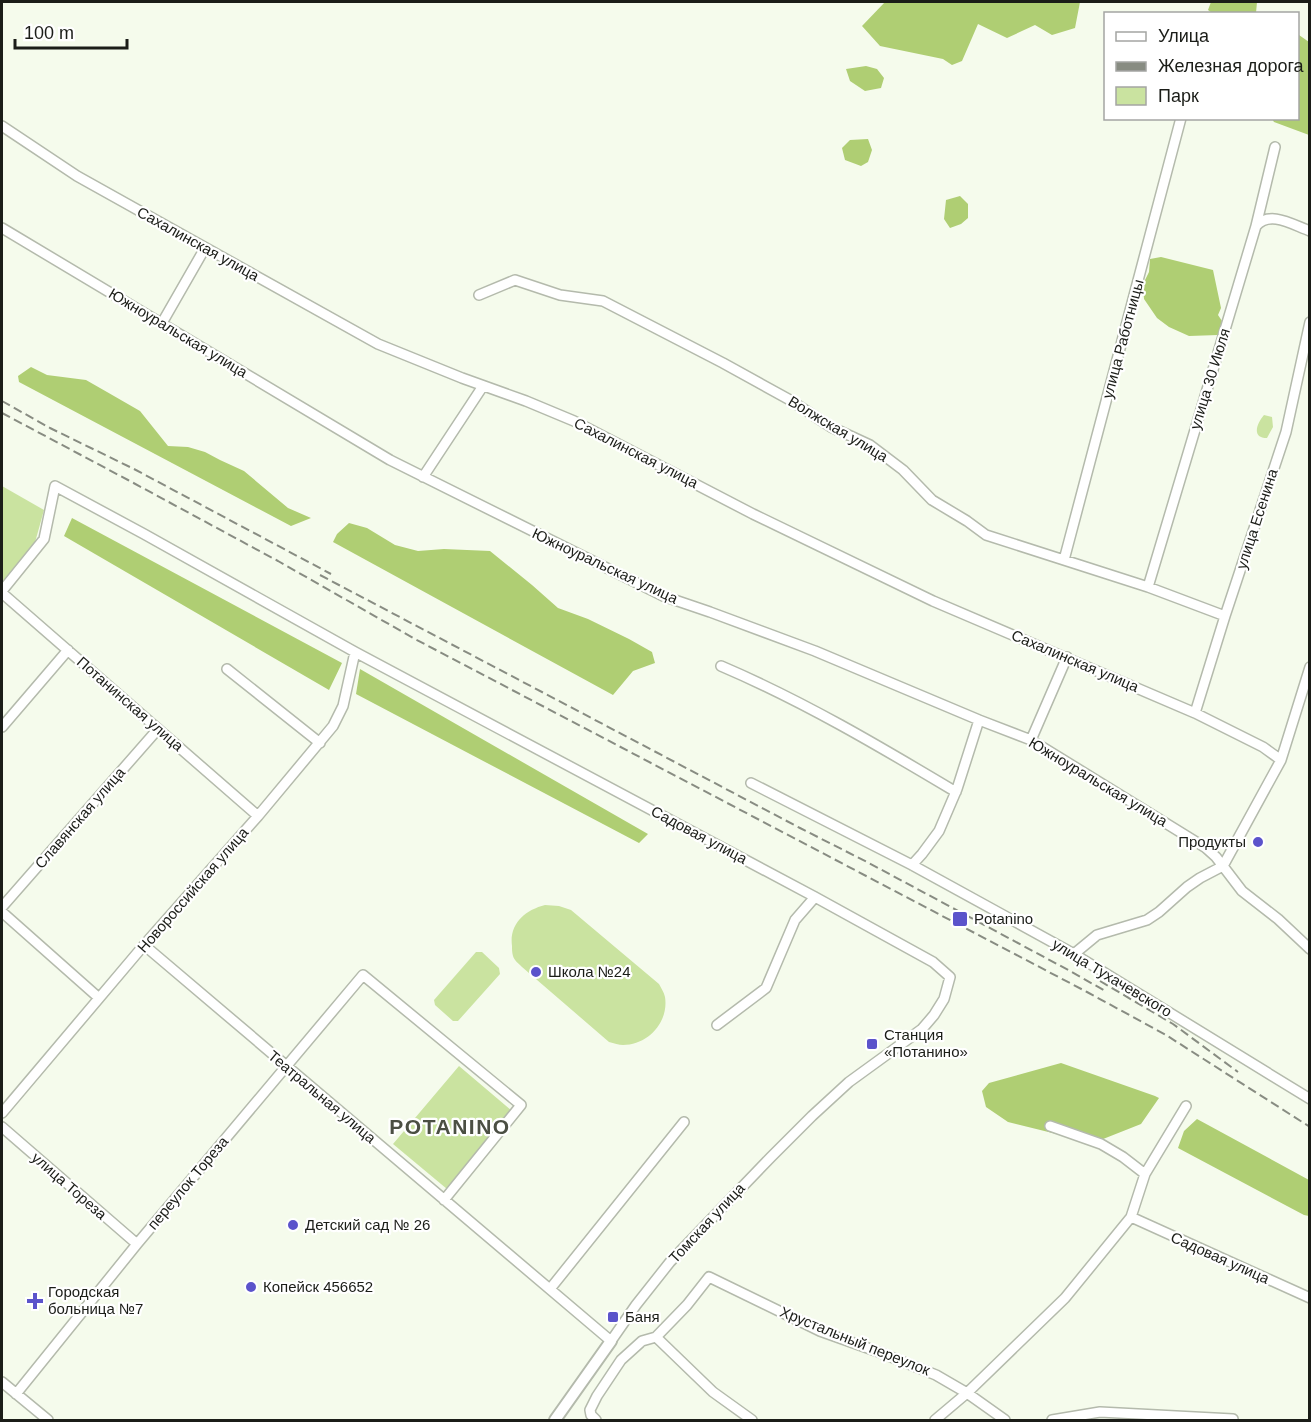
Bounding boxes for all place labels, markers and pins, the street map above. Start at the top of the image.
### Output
place label: Продукты [1178,833,1246,850]
marker: Продукты [1251,835,1265,849]
marker: Potanino [951,910,969,928]
place label: Potanino [974,910,1033,927]
place label: Школа №24 [548,963,631,980]
marker: Школа №24 [529,965,543,979]
place label: Станция «Потанино» [884,1026,968,1060]
marker: Станция «Потанино» [865,1037,879,1051]
place label: Детский сад № 26 [305,1216,430,1233]
marker: Детский сад № 26 [286,1218,300,1232]
place label: Копейск 456652 [263,1278,373,1295]
marker: Копейск 456652 [244,1280,258,1294]
place label: Городская больница №7 [48,1283,143,1317]
marker: Городская больница №7 [26,1292,44,1310]
place label: Баня [625,1308,660,1325]
marker: Баня [606,1310,620,1324]

